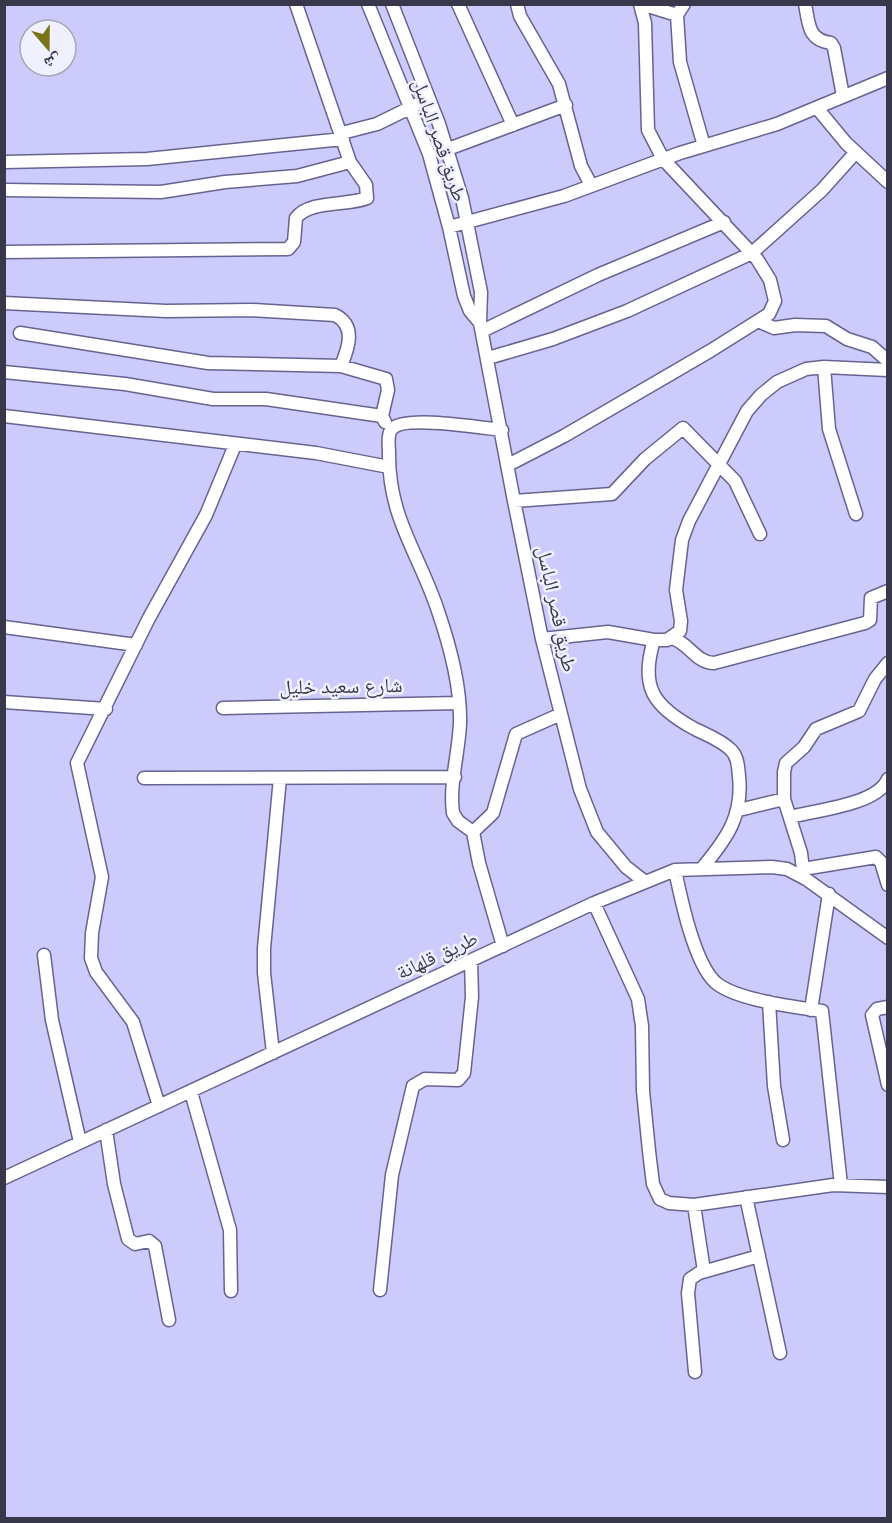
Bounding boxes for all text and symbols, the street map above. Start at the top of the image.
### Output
north arrow [18,18,78,78]
text: ش [41,49,65,74]
street label: طريق قصر الباسل [407,75,473,205]
street label: طريق قصر الباسل [531,544,583,674]
street label: شارع سعيد خليل [279,672,403,700]
street label: طريق قلهانة [392,925,482,985]

